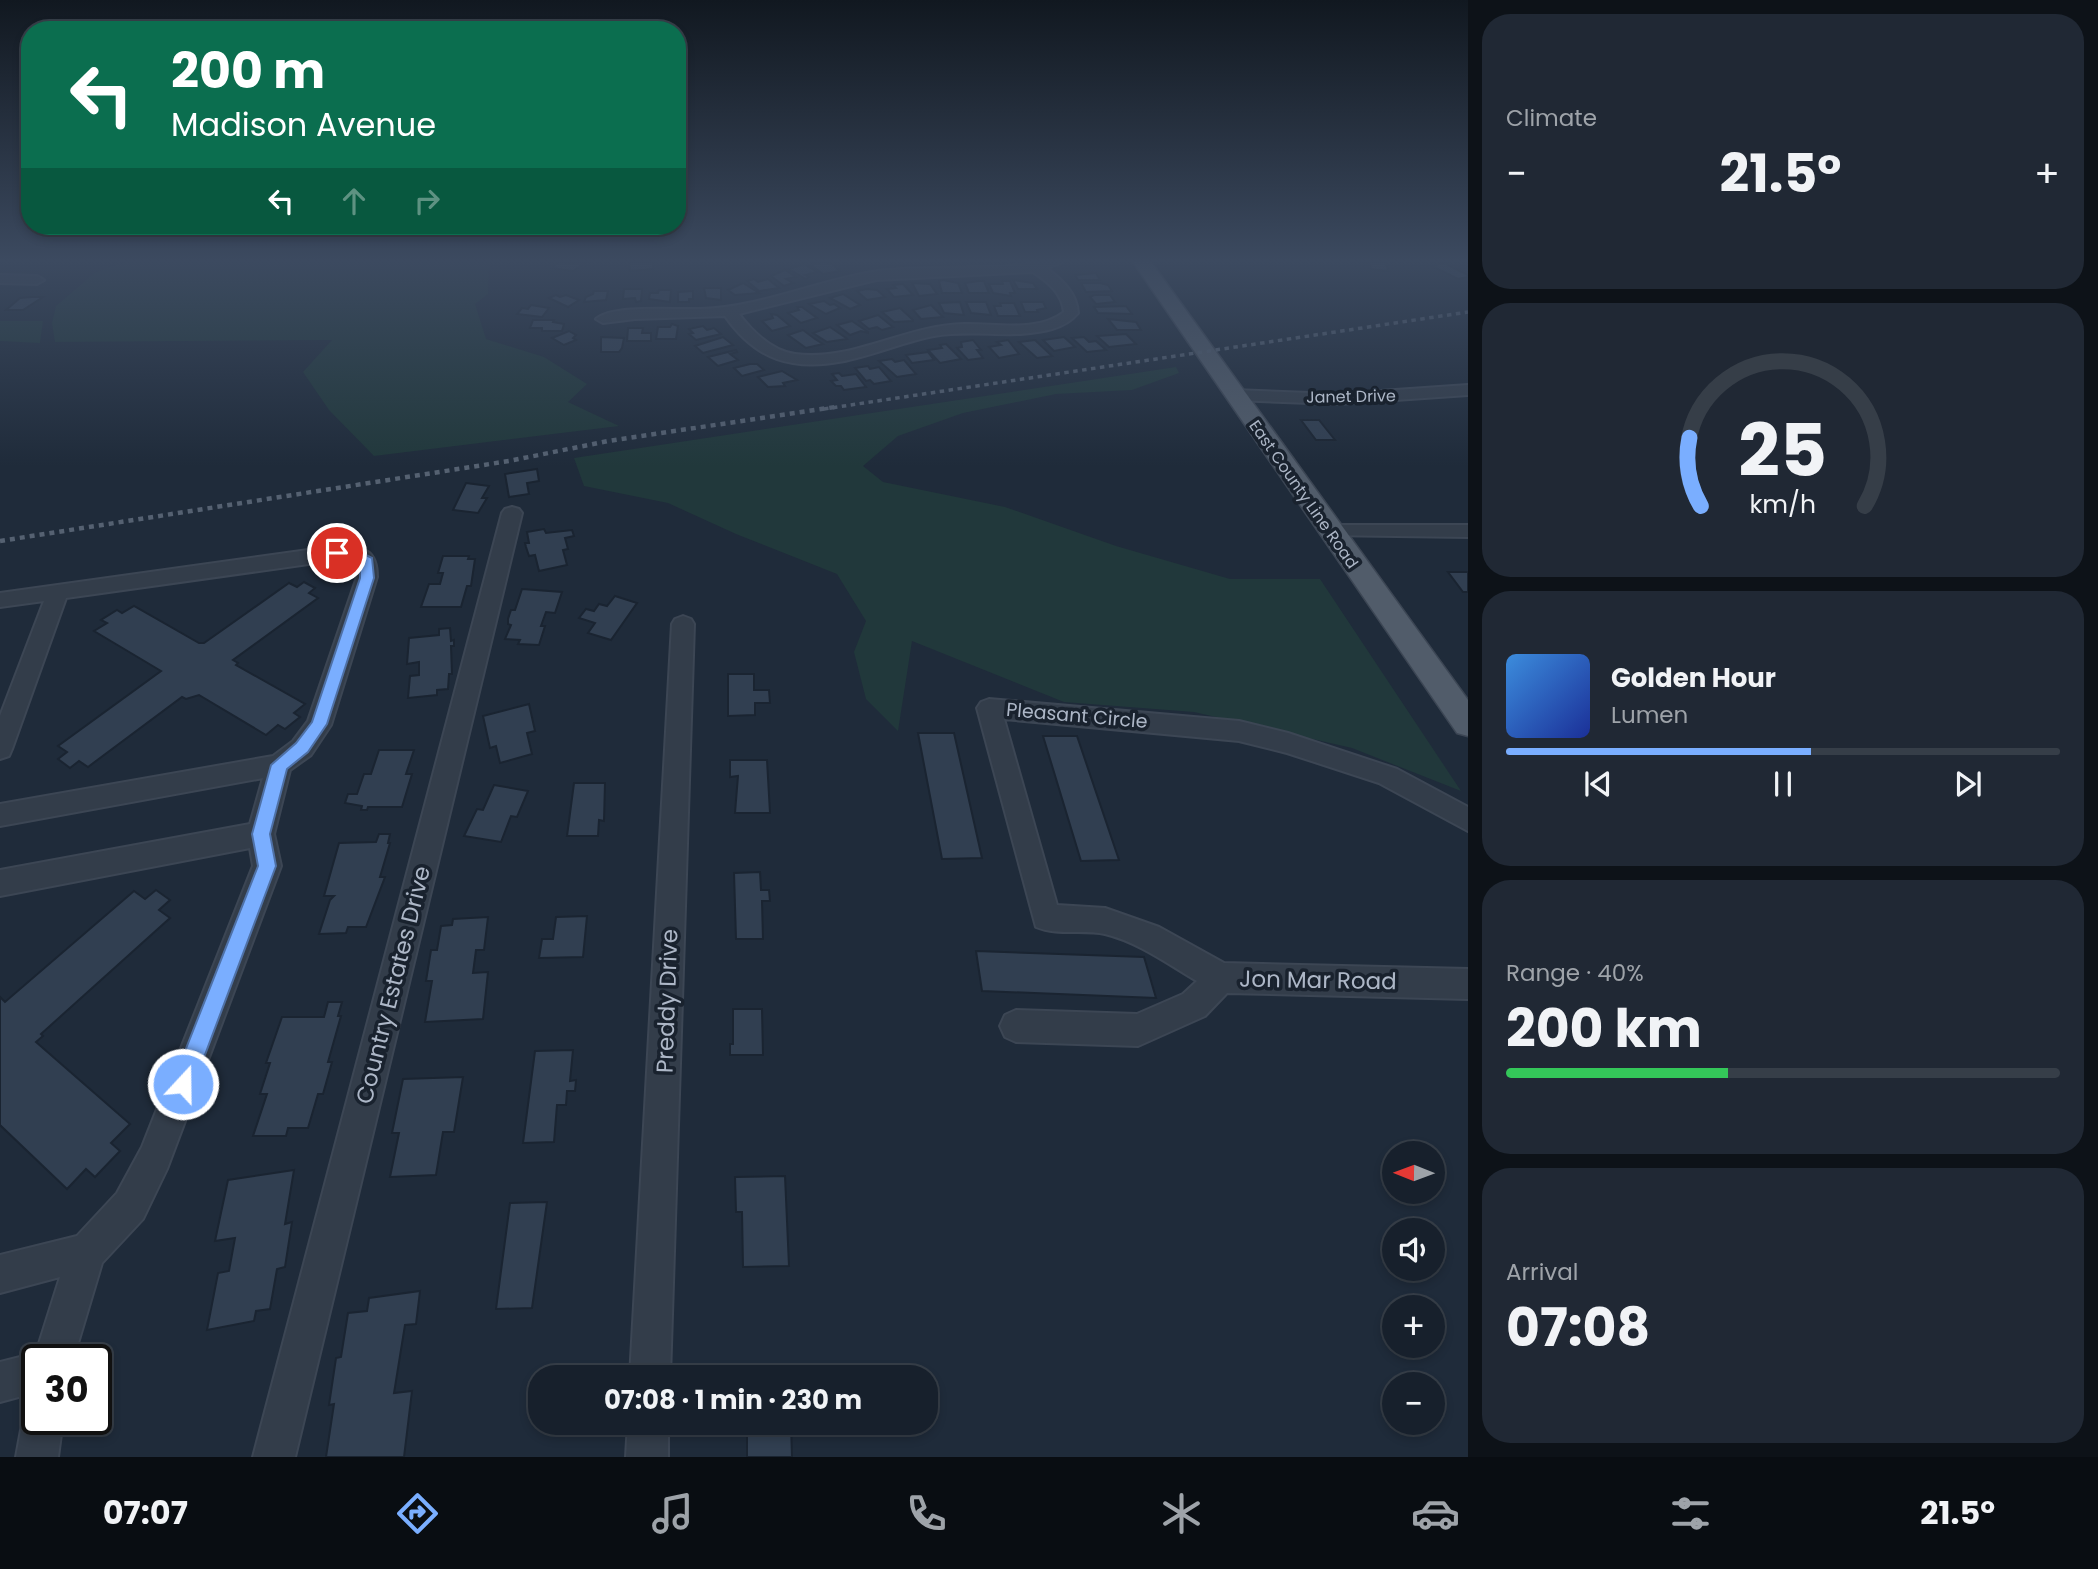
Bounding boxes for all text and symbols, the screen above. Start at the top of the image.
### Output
text: 200 m [171,37,325,105]
icon: left [56,49,147,140]
text: Madison Avenue [171,102,436,147]
text: Climate [1506,102,1597,134]
text: 21.5° [1720,137,1841,210]
text: − [1506,147,1527,200]
text: + [2034,147,2060,200]
icon: left [262,182,300,220]
icon: ahead [335,182,373,220]
icon: right [408,182,446,220]
street label: Janet Drive [1306,384,1396,409]
text: 25 [1739,400,1827,501]
street label: East County Line Road [1244,415,1364,573]
text: km/h [1750,487,1816,522]
pin [307,523,367,583]
icon: arrive [318,534,356,572]
text: Golden Hour [1611,660,1776,696]
street label: Pleasant Circle [1005,696,1149,735]
text: Lumen [1611,699,1688,731]
icon: previous [1579,765,1617,803]
icon: pause [1764,765,1802,803]
icon: next [1949,765,1987,803]
street label: Country Estates Drive [348,863,438,1107]
street label: Preddy Drive [648,928,686,1074]
text: Range · 40% [1506,957,1644,989]
street label: Jon Mar Road [1239,963,1397,997]
text: 200 km [1506,992,1702,1065]
position arrow [146,1047,220,1121]
north arrow [1382,1141,1446,1204]
map controls [1382,1141,1445,1435]
button: sound [1382,1218,1445,1281]
text: Arrival [1506,1256,1578,1288]
text: 07:08 [1506,1291,1650,1364]
button: + [1382,1295,1445,1358]
speed limit sign: 30 [21,1344,112,1435]
button: − [1382,1372,1445,1435]
text: 07:08 · 1 min · 230 m [604,1382,862,1418]
icon: directions [393,1489,442,1538]
icon: music [648,1489,697,1538]
icon: phone [902,1489,951,1538]
icon: climate [1157,1489,1206,1538]
icon: car [1411,1489,1460,1538]
icon: filters [1666,1489,1715,1538]
text: 07:07 [103,1490,188,1535]
text: 21.5° [1920,1490,1995,1535]

